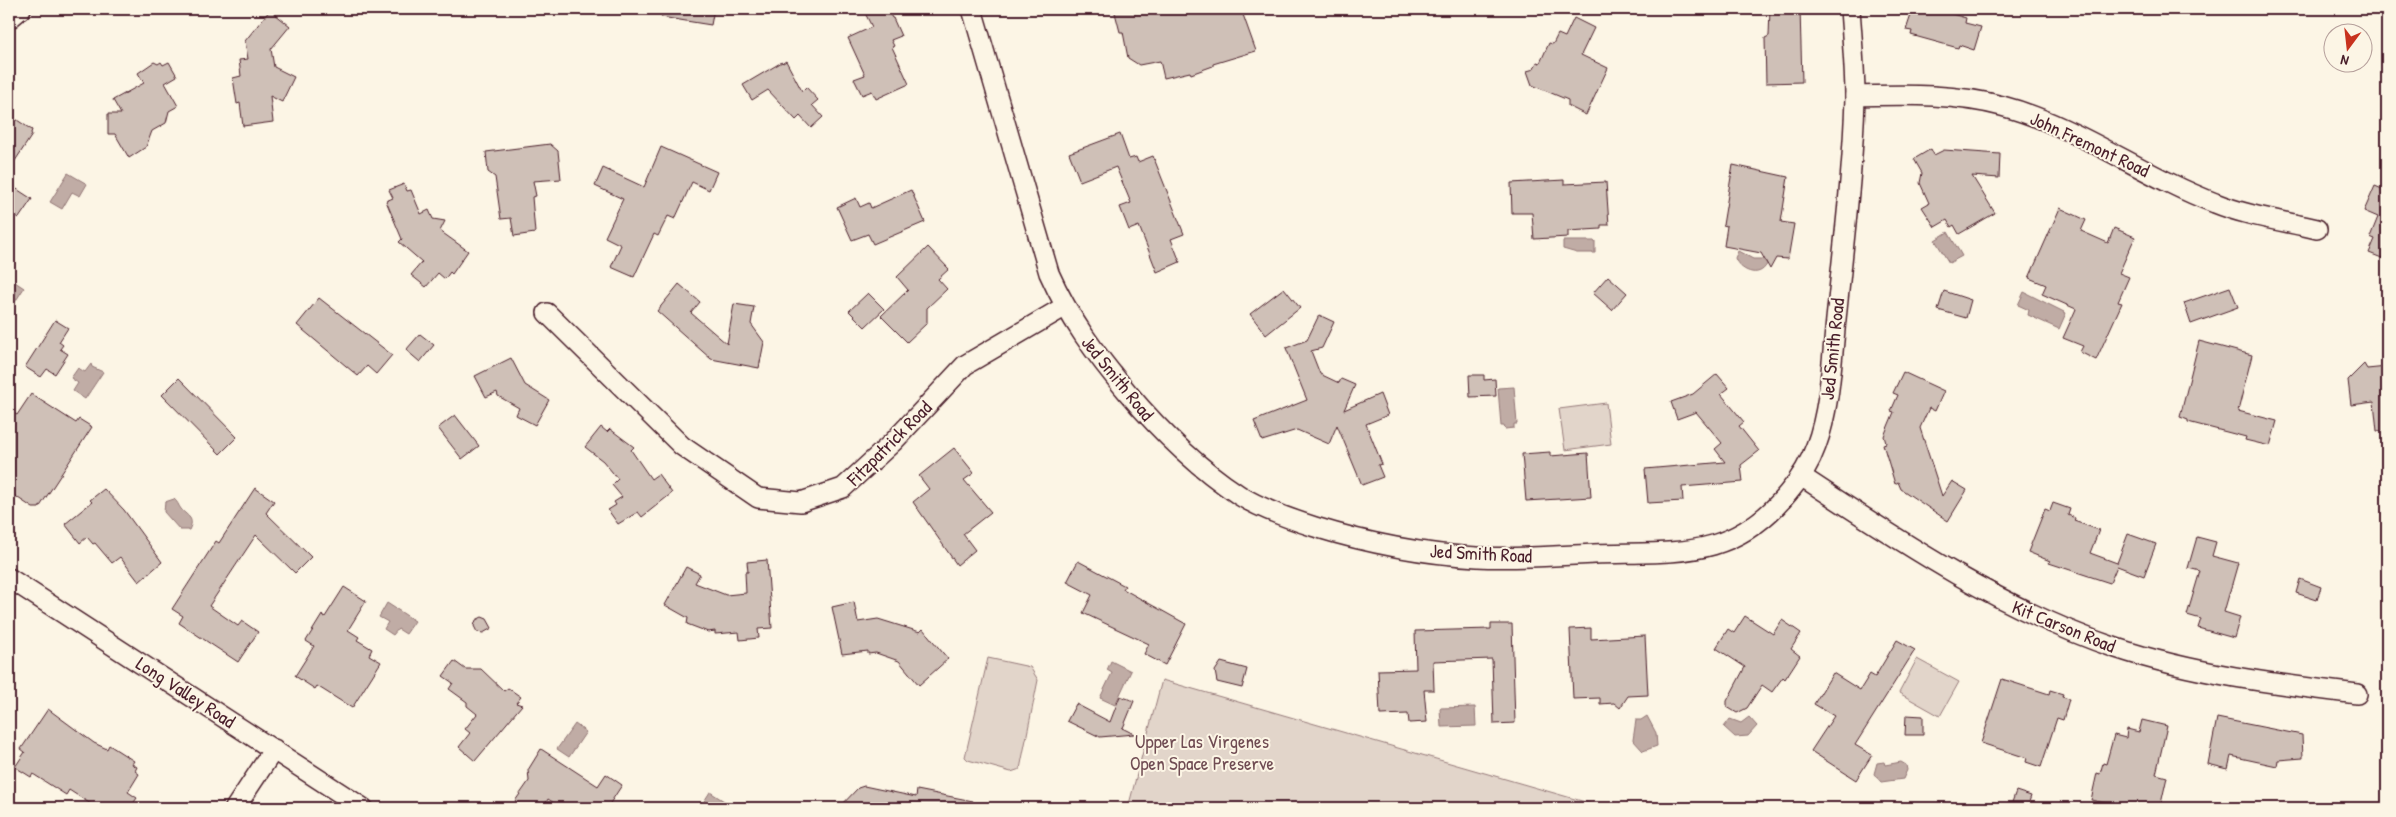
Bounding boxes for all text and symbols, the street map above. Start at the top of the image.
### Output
north arrow [2324,22,2374,72]
text: N [2338,51,2351,71]
street label: John Fremont Road [2026,105,2154,183]
street label: Jed Smith Road [1814,296,1850,401]
street label: Jed Smith Road [1076,330,1161,426]
street label: Fitzpatrick Road [840,394,938,492]
street label: Jed Smith Road [1429,537,1533,569]
street label: Kit Carson Road [2008,593,2120,659]
street label: Long Valley Road [131,650,241,734]
park label: Upper Las Virgenes Open Space Preserve [1130,728,1275,776]

